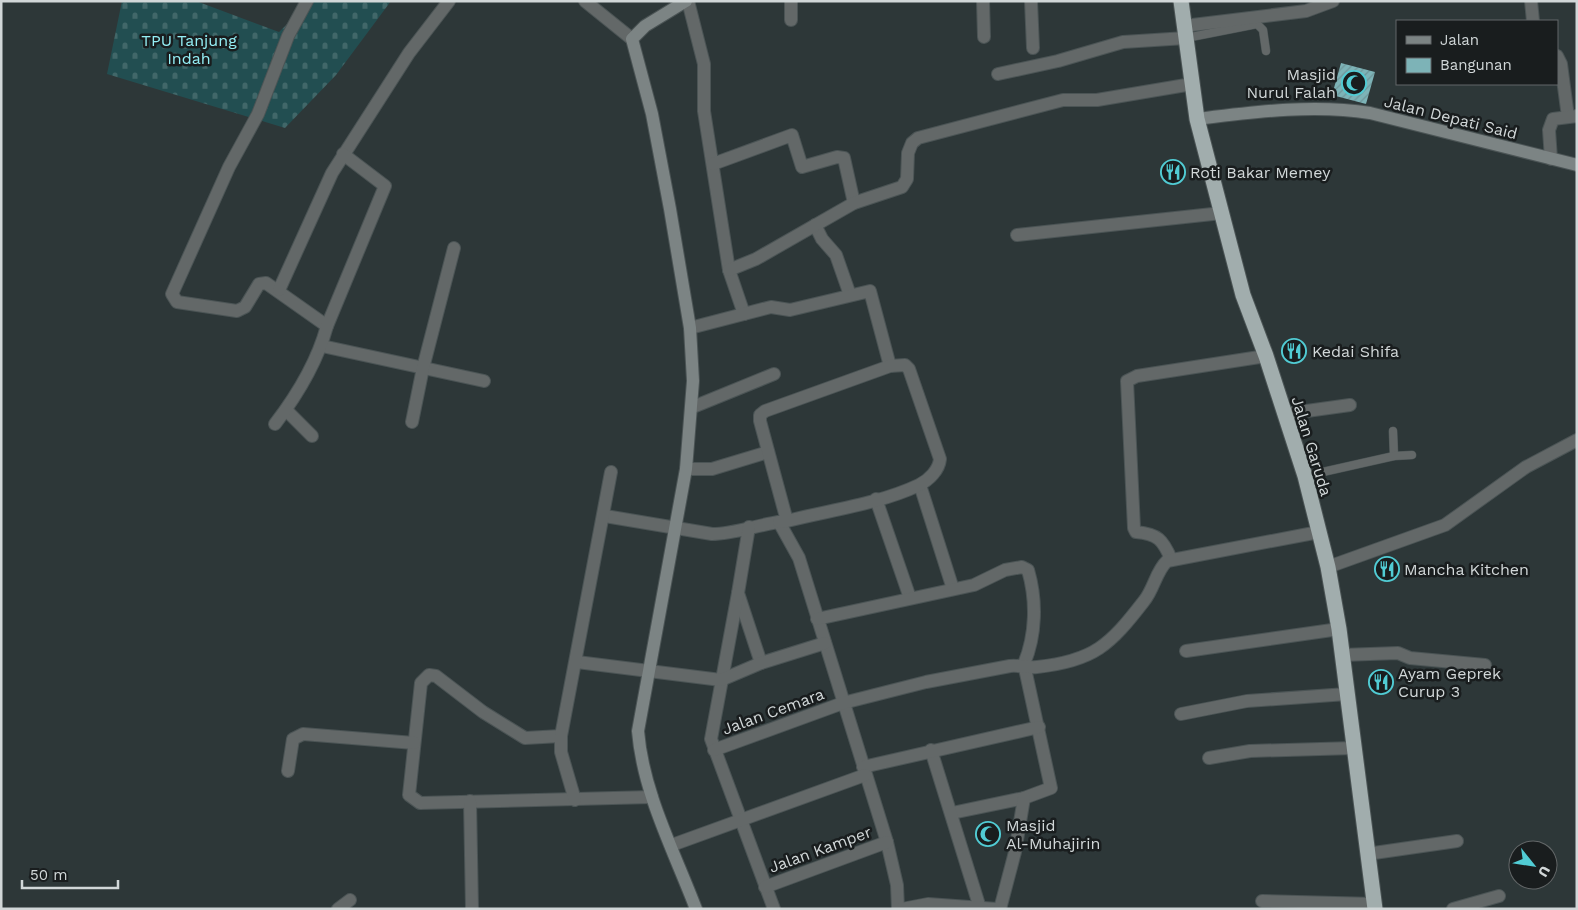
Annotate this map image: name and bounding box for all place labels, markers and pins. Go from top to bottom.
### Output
place label: Masjid Nurul Falah [1246,65,1336,102]
mosque icon: Masjid Nurul Falah [1341,70,1367,96]
restaurant icon: Roti Bakar Memey [1160,159,1186,185]
place label: Roti Bakar Memey [1190,163,1331,182]
restaurant icon: Kedai Shifa [1281,338,1307,364]
place label: Kedai Shifa [1312,342,1399,361]
restaurant icon: Mancha Kitchen [1374,556,1400,582]
place label: Mancha Kitchen [1404,560,1529,579]
place label: Ayam Geprek Curup 3 [1398,664,1501,701]
restaurant icon: Ayam Geprek Curup 3 [1368,669,1394,695]
place label: Masjid Al-Muhajirin [1006,816,1101,853]
mosque icon: Masjid Al-Muhajirin [975,821,1001,847]

